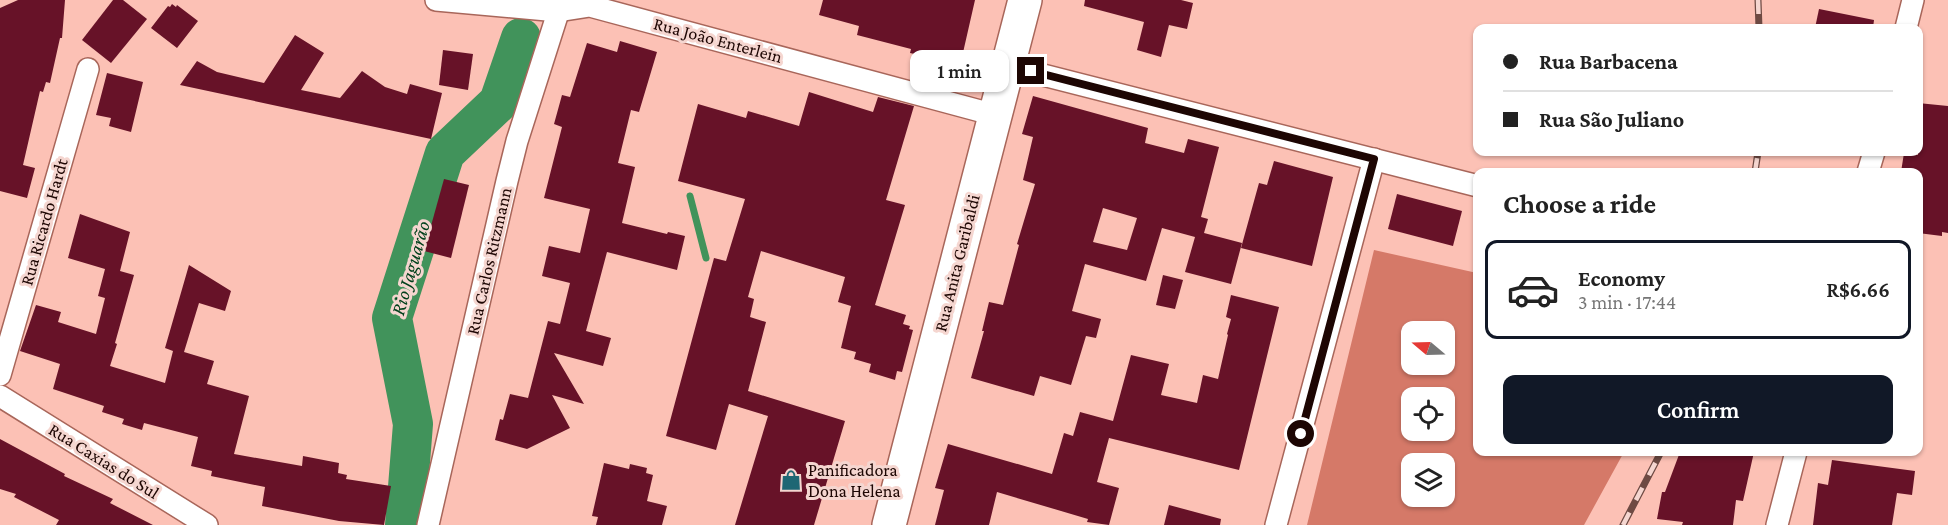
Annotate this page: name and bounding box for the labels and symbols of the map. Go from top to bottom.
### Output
street label: Rua João Enterlein [651,13,785,67]
callout: 1 min [911,50,1010,92]
route end [1017,57,1044,84]
street label: Rua Ricardo Hardt [16,155,72,288]
street label: Rua Carlos Ritzmann [462,185,516,337]
street label: Rua Anita Garibaldi [930,192,984,334]
water label: Rio Jaguarão [386,218,435,318]
north arrow [1401,321,1455,375]
street label: Rua Caxias do Sul [45,419,163,503]
route start [1287,420,1314,447]
place label: Panificadora Dona Helena [808,460,901,501]
shop icon: Panificadora Dona Helena [779,468,803,492]

